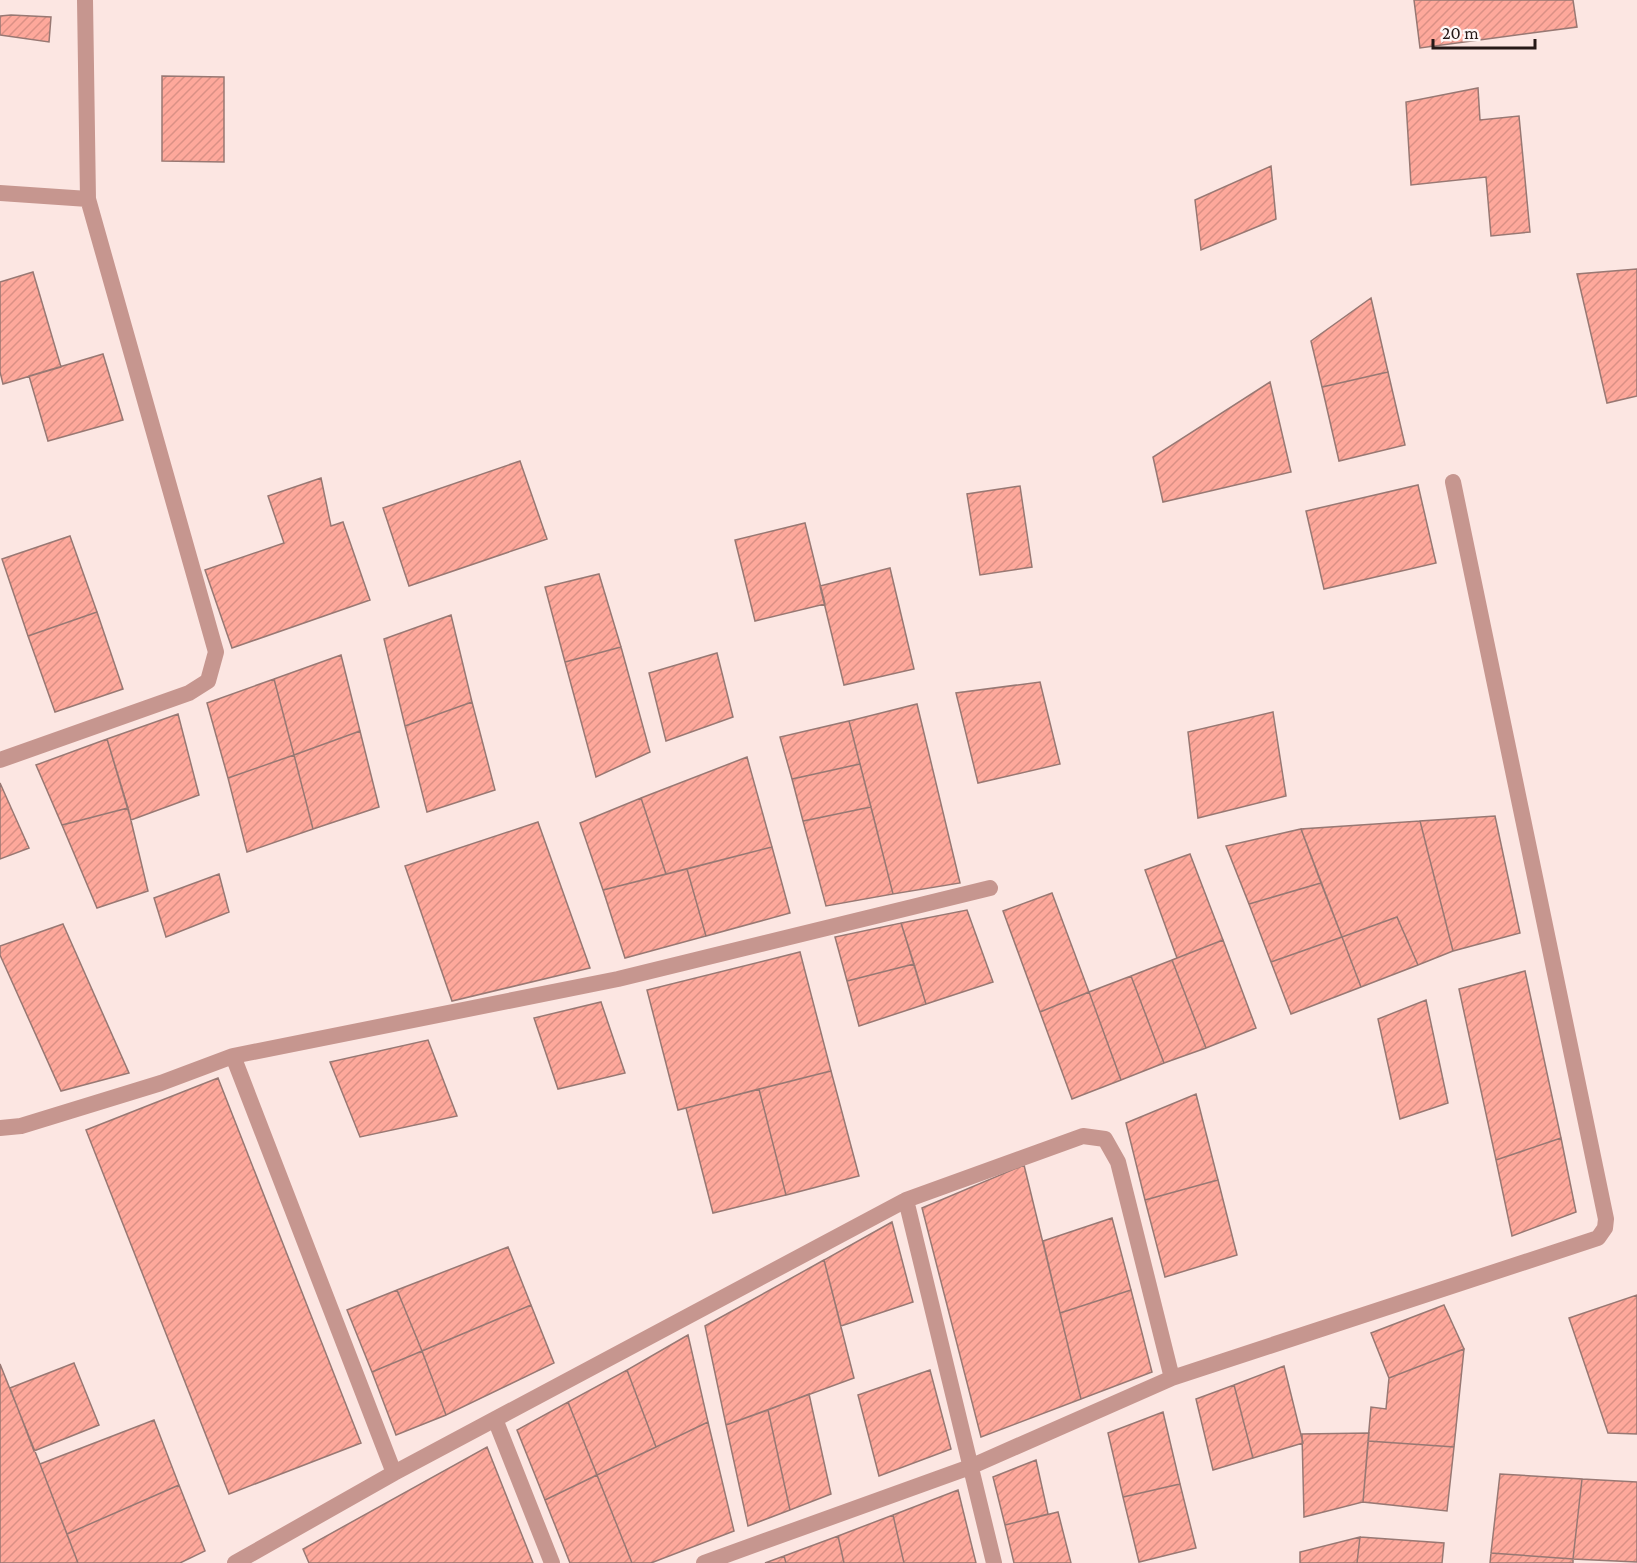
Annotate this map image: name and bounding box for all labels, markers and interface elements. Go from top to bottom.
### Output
scale bar [1433,12,1535,50]
text: 20 m [1442,23,1479,43]

